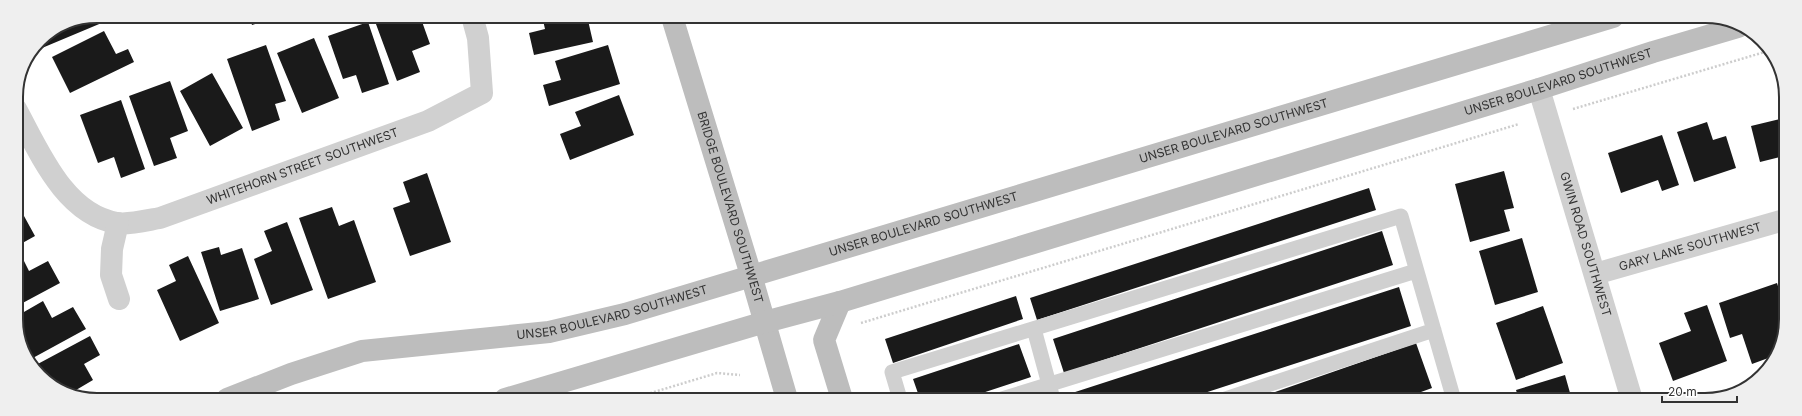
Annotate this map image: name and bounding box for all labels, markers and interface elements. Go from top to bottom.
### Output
street label: UNSER BOULEVARD SOUTHWEST [1462,45,1654,118]
street label: UNSER BOULEVARD SOUTHWEST [1137,95,1330,166]
street label: BRIDGE BOULEVARD SOUTHWEST [694,110,767,305]
street label: WHITEHORN STREET SOUTHWEST [204,124,401,208]
street label: GWIN ROAD SOUTHWEST [1557,170,1615,318]
street label: UNSER BOULEVARD SOUTHWEST [827,188,1020,259]
street label: GARY LANE SOUTHWEST [1617,219,1763,274]
street label: UNSER BOULEVARD SOUTHWEST [516,282,709,342]
scale bar [1662,378,1737,404]
text: 20 m [1668,384,1697,399]

